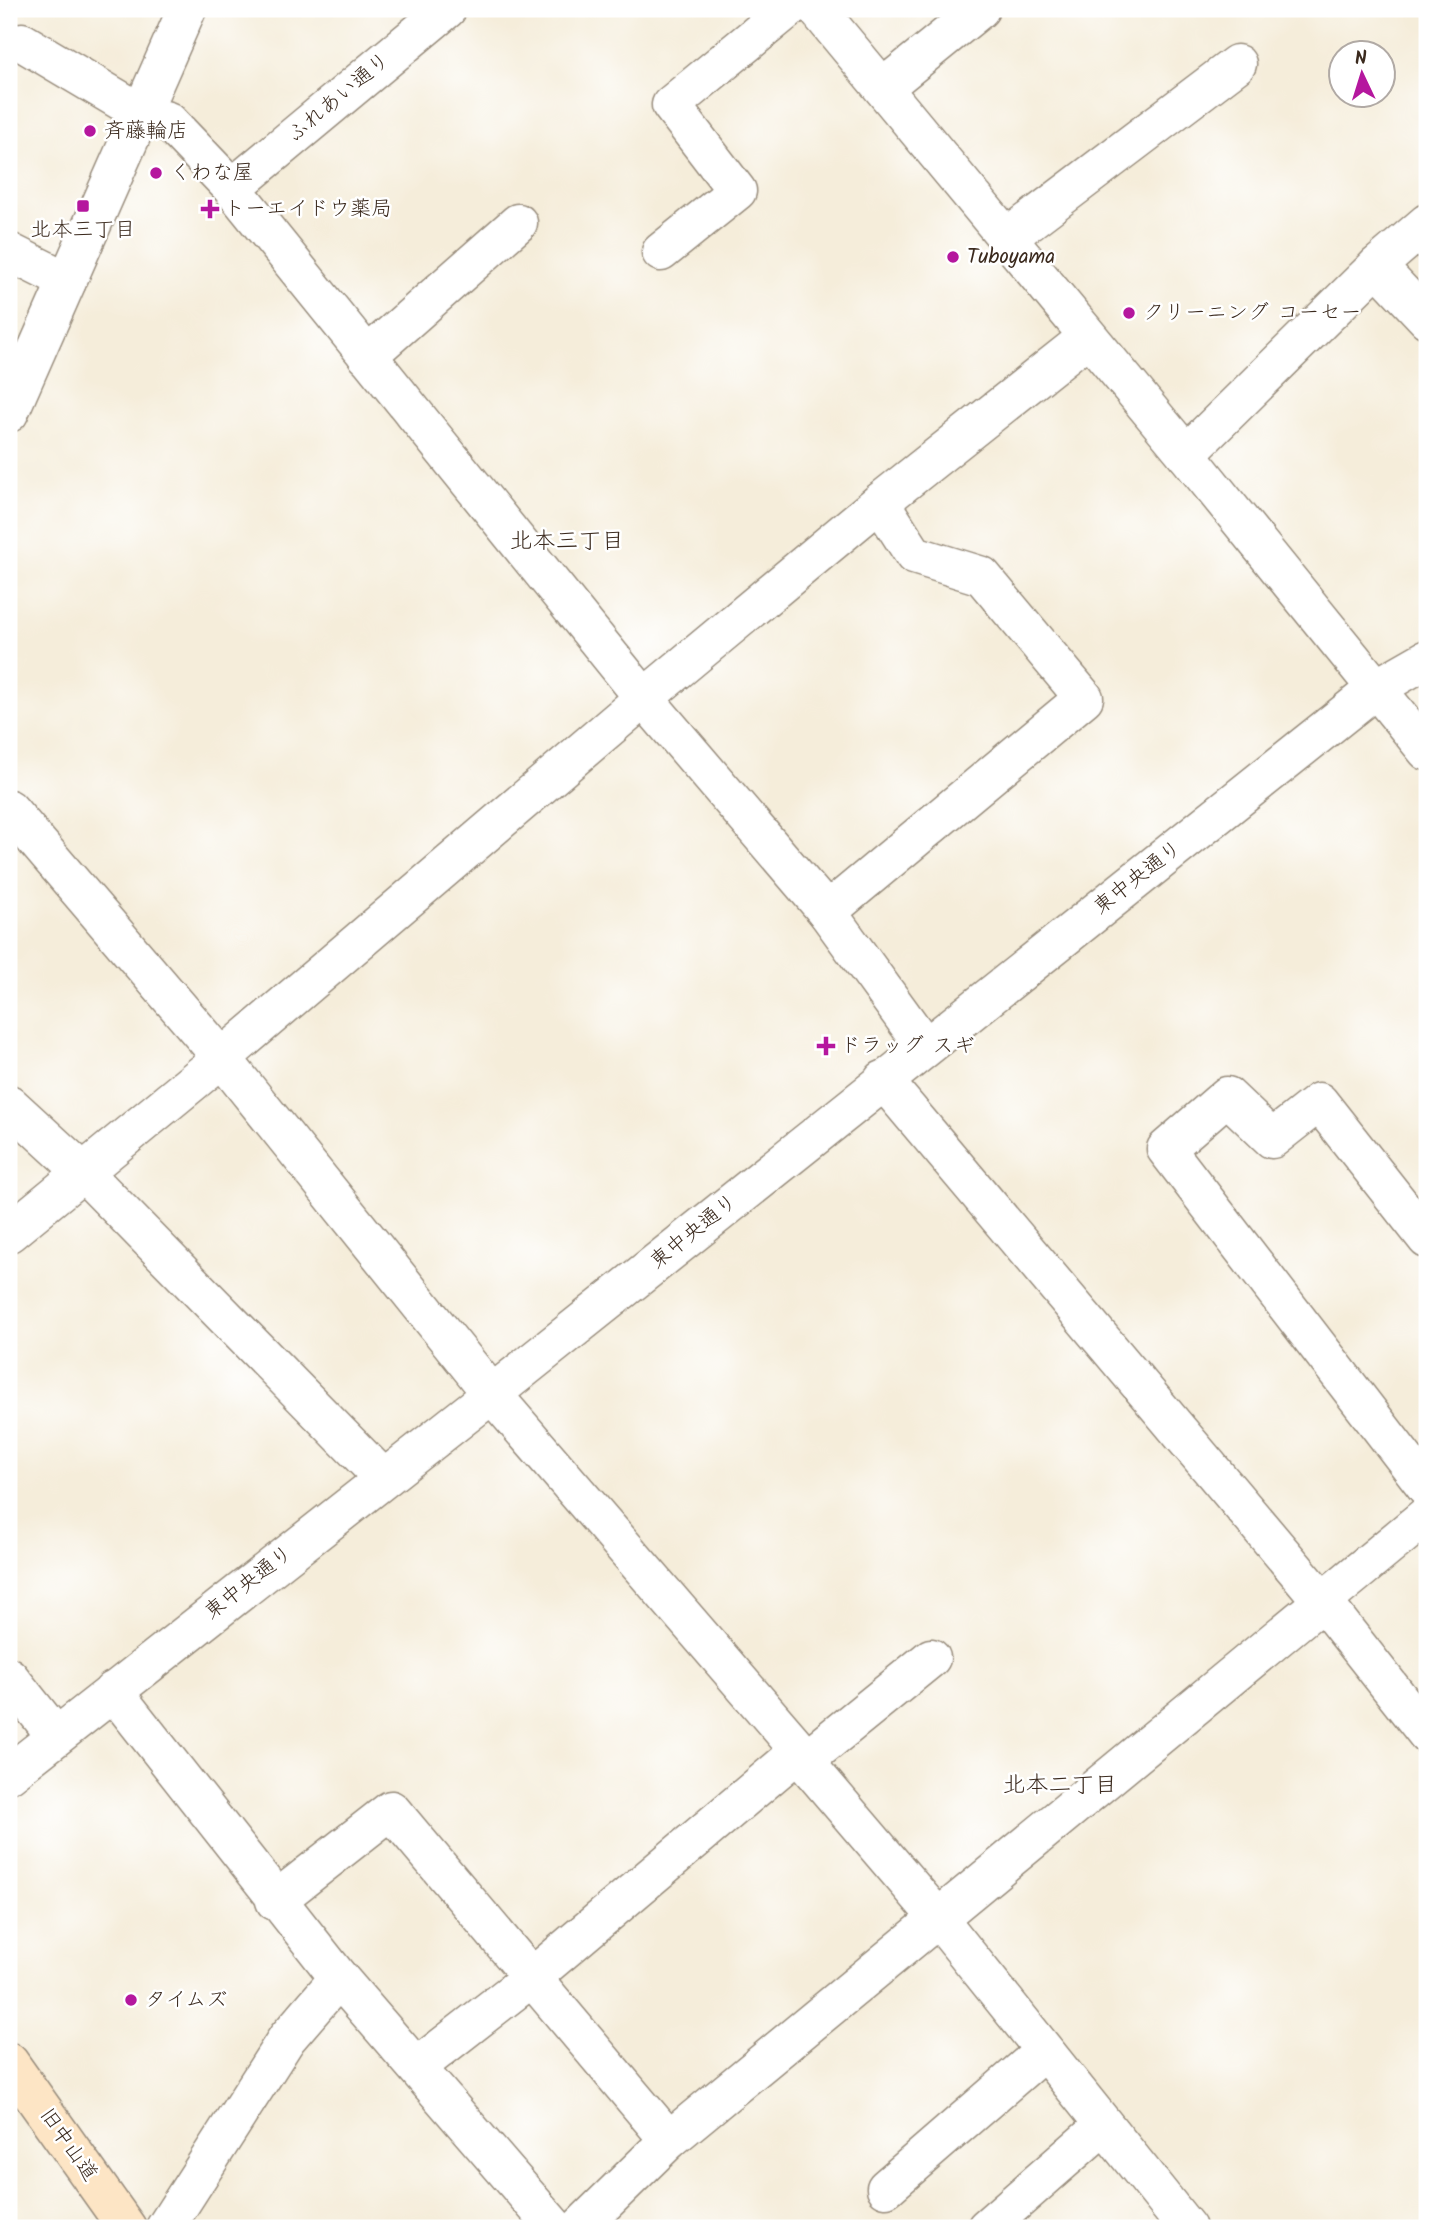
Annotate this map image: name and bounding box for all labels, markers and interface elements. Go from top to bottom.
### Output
north arrow [1328,38,1398,108]
text: N [1354,44,1368,74]
street label: ふれあい通り [280,45,398,151]
place label: 斉藤輪店 [104,115,188,148]
marker: 斉藤輪店 [82,123,98,139]
place label: くわな屋 [170,157,254,190]
marker: くわな屋 [148,165,164,181]
place label: トーエイドウ薬局 [224,193,392,226]
marker: 北本三丁目 [75,198,91,214]
marker: トーエイドウ薬局 [202,201,218,217]
place label: 北本三丁目 [31,214,136,247]
place label: Tuboyama [967,241,1055,274]
marker: Tuboyama [945,249,961,265]
place label: クリーニング コーセー [1143,297,1361,330]
marker: クリーニング コーセー [1121,305,1137,321]
district label: 北本三丁目 [510,524,625,560]
street label: 東中央通り [1086,833,1190,923]
place label: ドラッグ スギ [840,1030,974,1063]
marker: ドラッグ スギ [818,1038,834,1054]
street label: 東中央通り [643,1186,745,1278]
street label: 東中央通り [197,1538,301,1628]
district label: 北本二丁目 [1003,1768,1118,1804]
place label: タイムズ [145,1984,227,2017]
marker: タイムズ [123,1992,139,2008]
street label: 旧中山道 [30,2101,106,2189]

